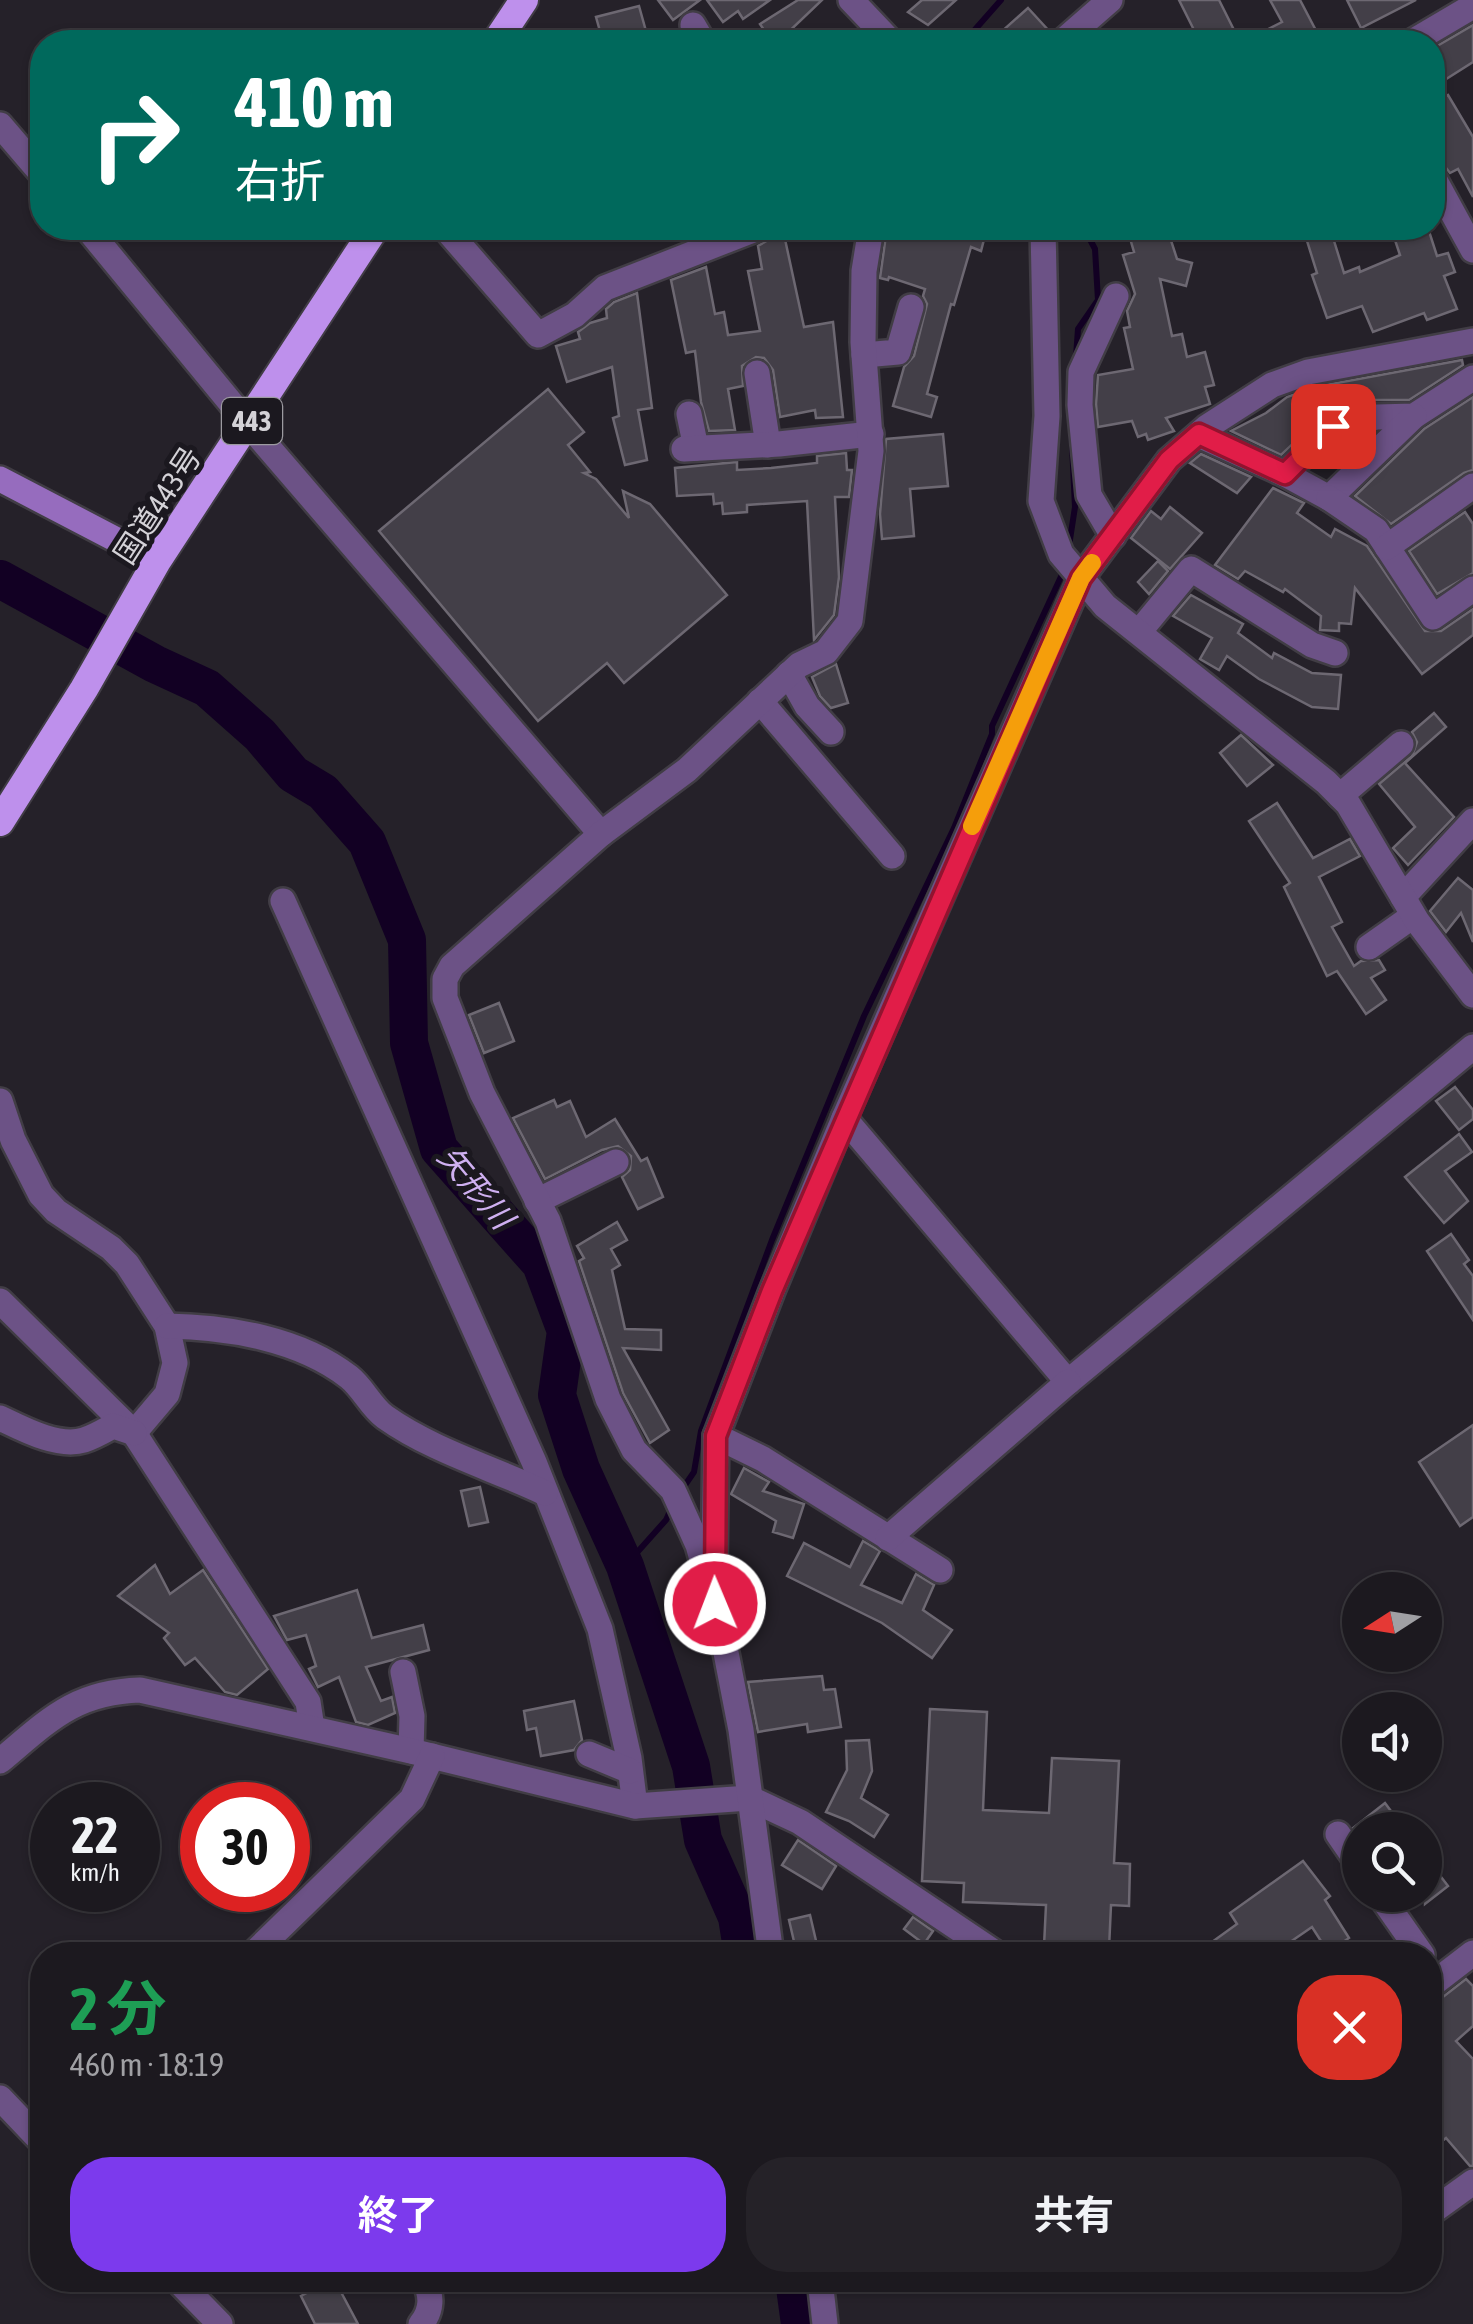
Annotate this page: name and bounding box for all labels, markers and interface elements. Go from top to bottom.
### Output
text: 410 m [235,62,394,142]
icon: right [70,70,200,200]
text: 右折 [235,155,325,207]
pin [1291,384,1376,469]
road number: 443 [222,398,282,444]
icon: arrive [1306,399,1361,454]
street label: 国道443号 [107,440,207,570]
water label: 矢形川 [431,1138,523,1238]
position arrow [663,1552,767,1656]
north arrow [1342,1572,1442,1672]
map controls [1342,1572,1442,1912]
button: sound [1342,1692,1442,1792]
speed limit sign: 30 [180,1782,310,1912]
text: 22 [71,1806,118,1864]
button: search [1342,1812,1442,1912]
text: km/h [70,1858,120,1886]
text: 2 分 [70,1974,166,2043]
button: close [1297,1975,1402,2080]
text: 460 m · 18:19 [70,2046,224,2083]
button: 終了 [70,2157,726,2272]
button: 共有 [746,2157,1402,2272]

